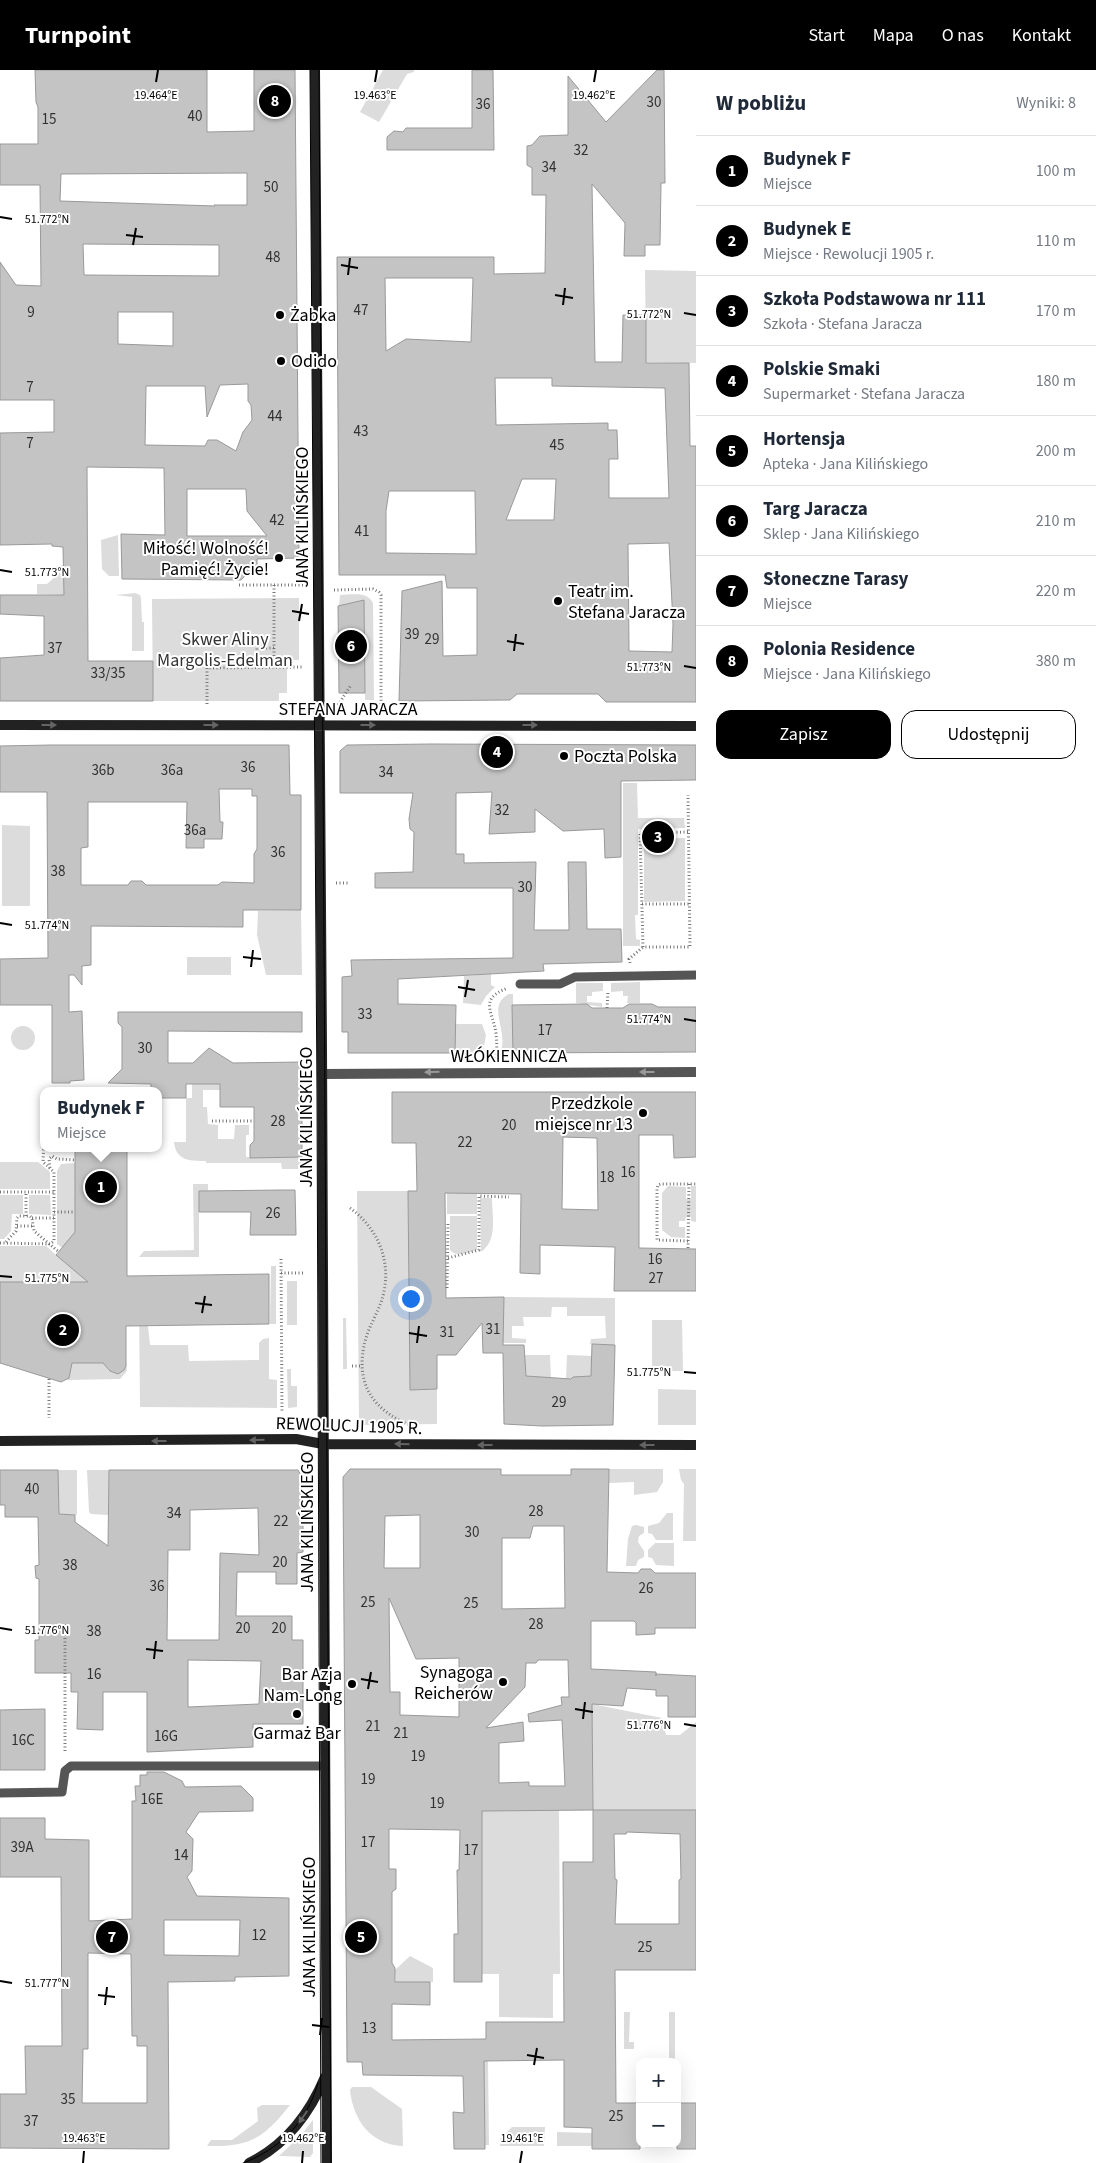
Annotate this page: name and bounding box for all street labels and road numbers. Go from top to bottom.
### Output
street label: JANA KILIŃSKIEGO [290,446,315,588]
street label: STEFANA JARACZA [278,697,418,722]
street label: WŁÓKIENNICZA [451,1044,568,1069]
street label: JANA KILIŃSKIEGO [294,1046,319,1188]
street label: REWOLUCJI 1905 R. [275,1411,423,1441]
street label: JANA KILIŃSKIEGO [295,1451,320,1593]
street label: JANA KILIŃSKIEGO [297,1856,322,1998]

